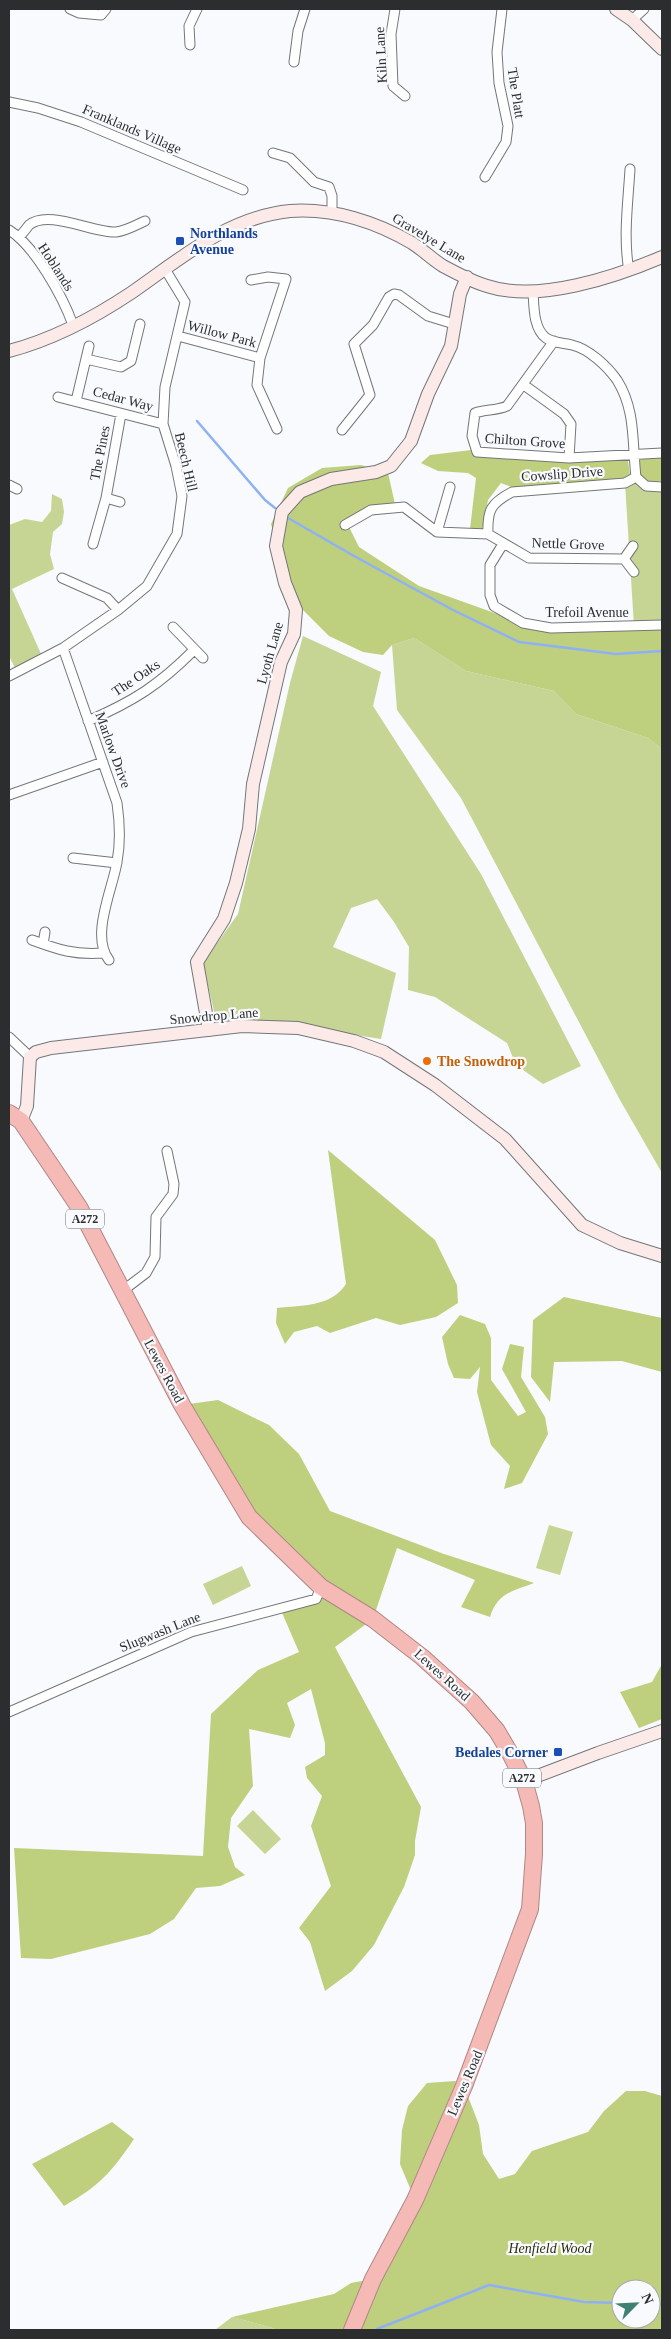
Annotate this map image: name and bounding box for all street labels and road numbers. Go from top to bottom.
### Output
street label: Kiln Lane [372,26,390,84]
street label: The Platt [505,67,527,119]
street label: Franklands Village [80,101,184,157]
street label: Gravelye Lane [390,210,468,266]
street label: Hoblands [35,240,77,294]
street label: Willow Park [186,318,258,350]
street label: Cedar Way [91,384,155,414]
street label: The Pines [87,424,113,482]
street label: Beech Hill [172,431,200,493]
street label: Chilton Grove [484,431,566,451]
street label: Cowslip Drive [521,464,603,484]
street label: Nettle Grove [531,535,605,553]
street label: Trefoil Avenue [545,605,629,620]
street label: Lyoth Lane [254,620,286,686]
street label: The Oaks [109,657,163,699]
street label: Marlow Drive [92,710,134,790]
street label: Snowdrop Lane [169,1005,259,1027]
road number: A272 [66,1210,104,1228]
street label: Lewes Road [141,1337,187,1405]
street label: Slugwash Lane [117,1609,203,1655]
street label: Lewes Road [411,1646,473,1704]
road number: A272 [503,1769,541,1788]
street label: Lewes Road [444,2048,486,2118]

